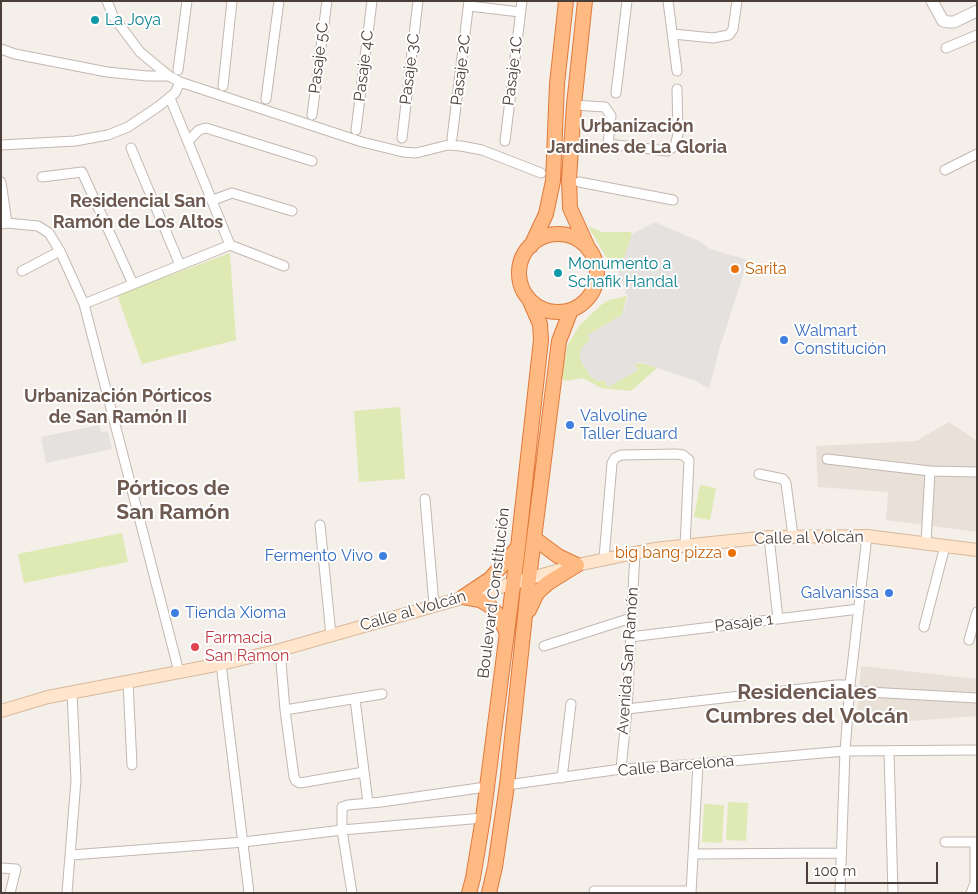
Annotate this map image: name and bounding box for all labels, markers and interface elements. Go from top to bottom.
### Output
place label: La Joya [105,10,161,30]
marker: La Joya [89,14,101,26]
street label: Pasaje 5C [305,21,333,95]
street label: Pasaje 4C [350,29,378,103]
street label: Pasaje 3C [396,32,424,106]
street label: Pasaje 2C [447,33,475,107]
street label: Pasaje 1C [499,35,527,107]
district label: Urbanización Jardines de La Gloria [547,116,727,158]
district label: Residencial San Ramón de Los Altos [53,191,223,233]
place label: Monumento a Schafik Handal [568,254,678,292]
place label: Sarita [745,259,787,279]
marker: Sarita [729,263,741,275]
marker: Monumento a Schafik Handal [552,267,564,279]
place label: Walmart Constitución [794,321,886,359]
marker: Walmart Constitución [778,334,790,346]
district label: Urbanización Pórticos de San Ramón II [24,386,212,428]
place label: Valvoline Taller Eduard [580,406,678,444]
marker: Valvoline Taller Eduard [564,419,576,431]
district label: Pórticos de San Ramón [116,476,230,526]
street label: Boulevard Constitución [474,506,514,680]
street label: Calle al Volcán [754,527,864,549]
place label: big bang pizza [615,543,722,563]
place label: Fermento Vivo [265,546,373,566]
marker: big bang pizza [726,547,738,559]
marker: Fermento Vivo [377,550,389,562]
place label: Galvanissa [801,583,879,603]
street label: Calle al Volcán [358,587,468,635]
street label: Avenida San Ramón [613,587,643,735]
marker: Galvanissa [883,587,895,599]
place label: Tienda Xioma [185,603,286,623]
marker: Tienda Xioma [169,607,181,619]
street label: Pasaje 1 [714,610,774,636]
place label: Farmacia San Ramon [205,628,289,666]
marker: Farmacia San Ramon [189,641,201,653]
district label: Residenciales Cumbres del Volcán [706,680,908,730]
street label: Calle Barcelona [617,751,735,781]
scale bar [808,852,940,884]
text: 100 m [814,862,856,880]

